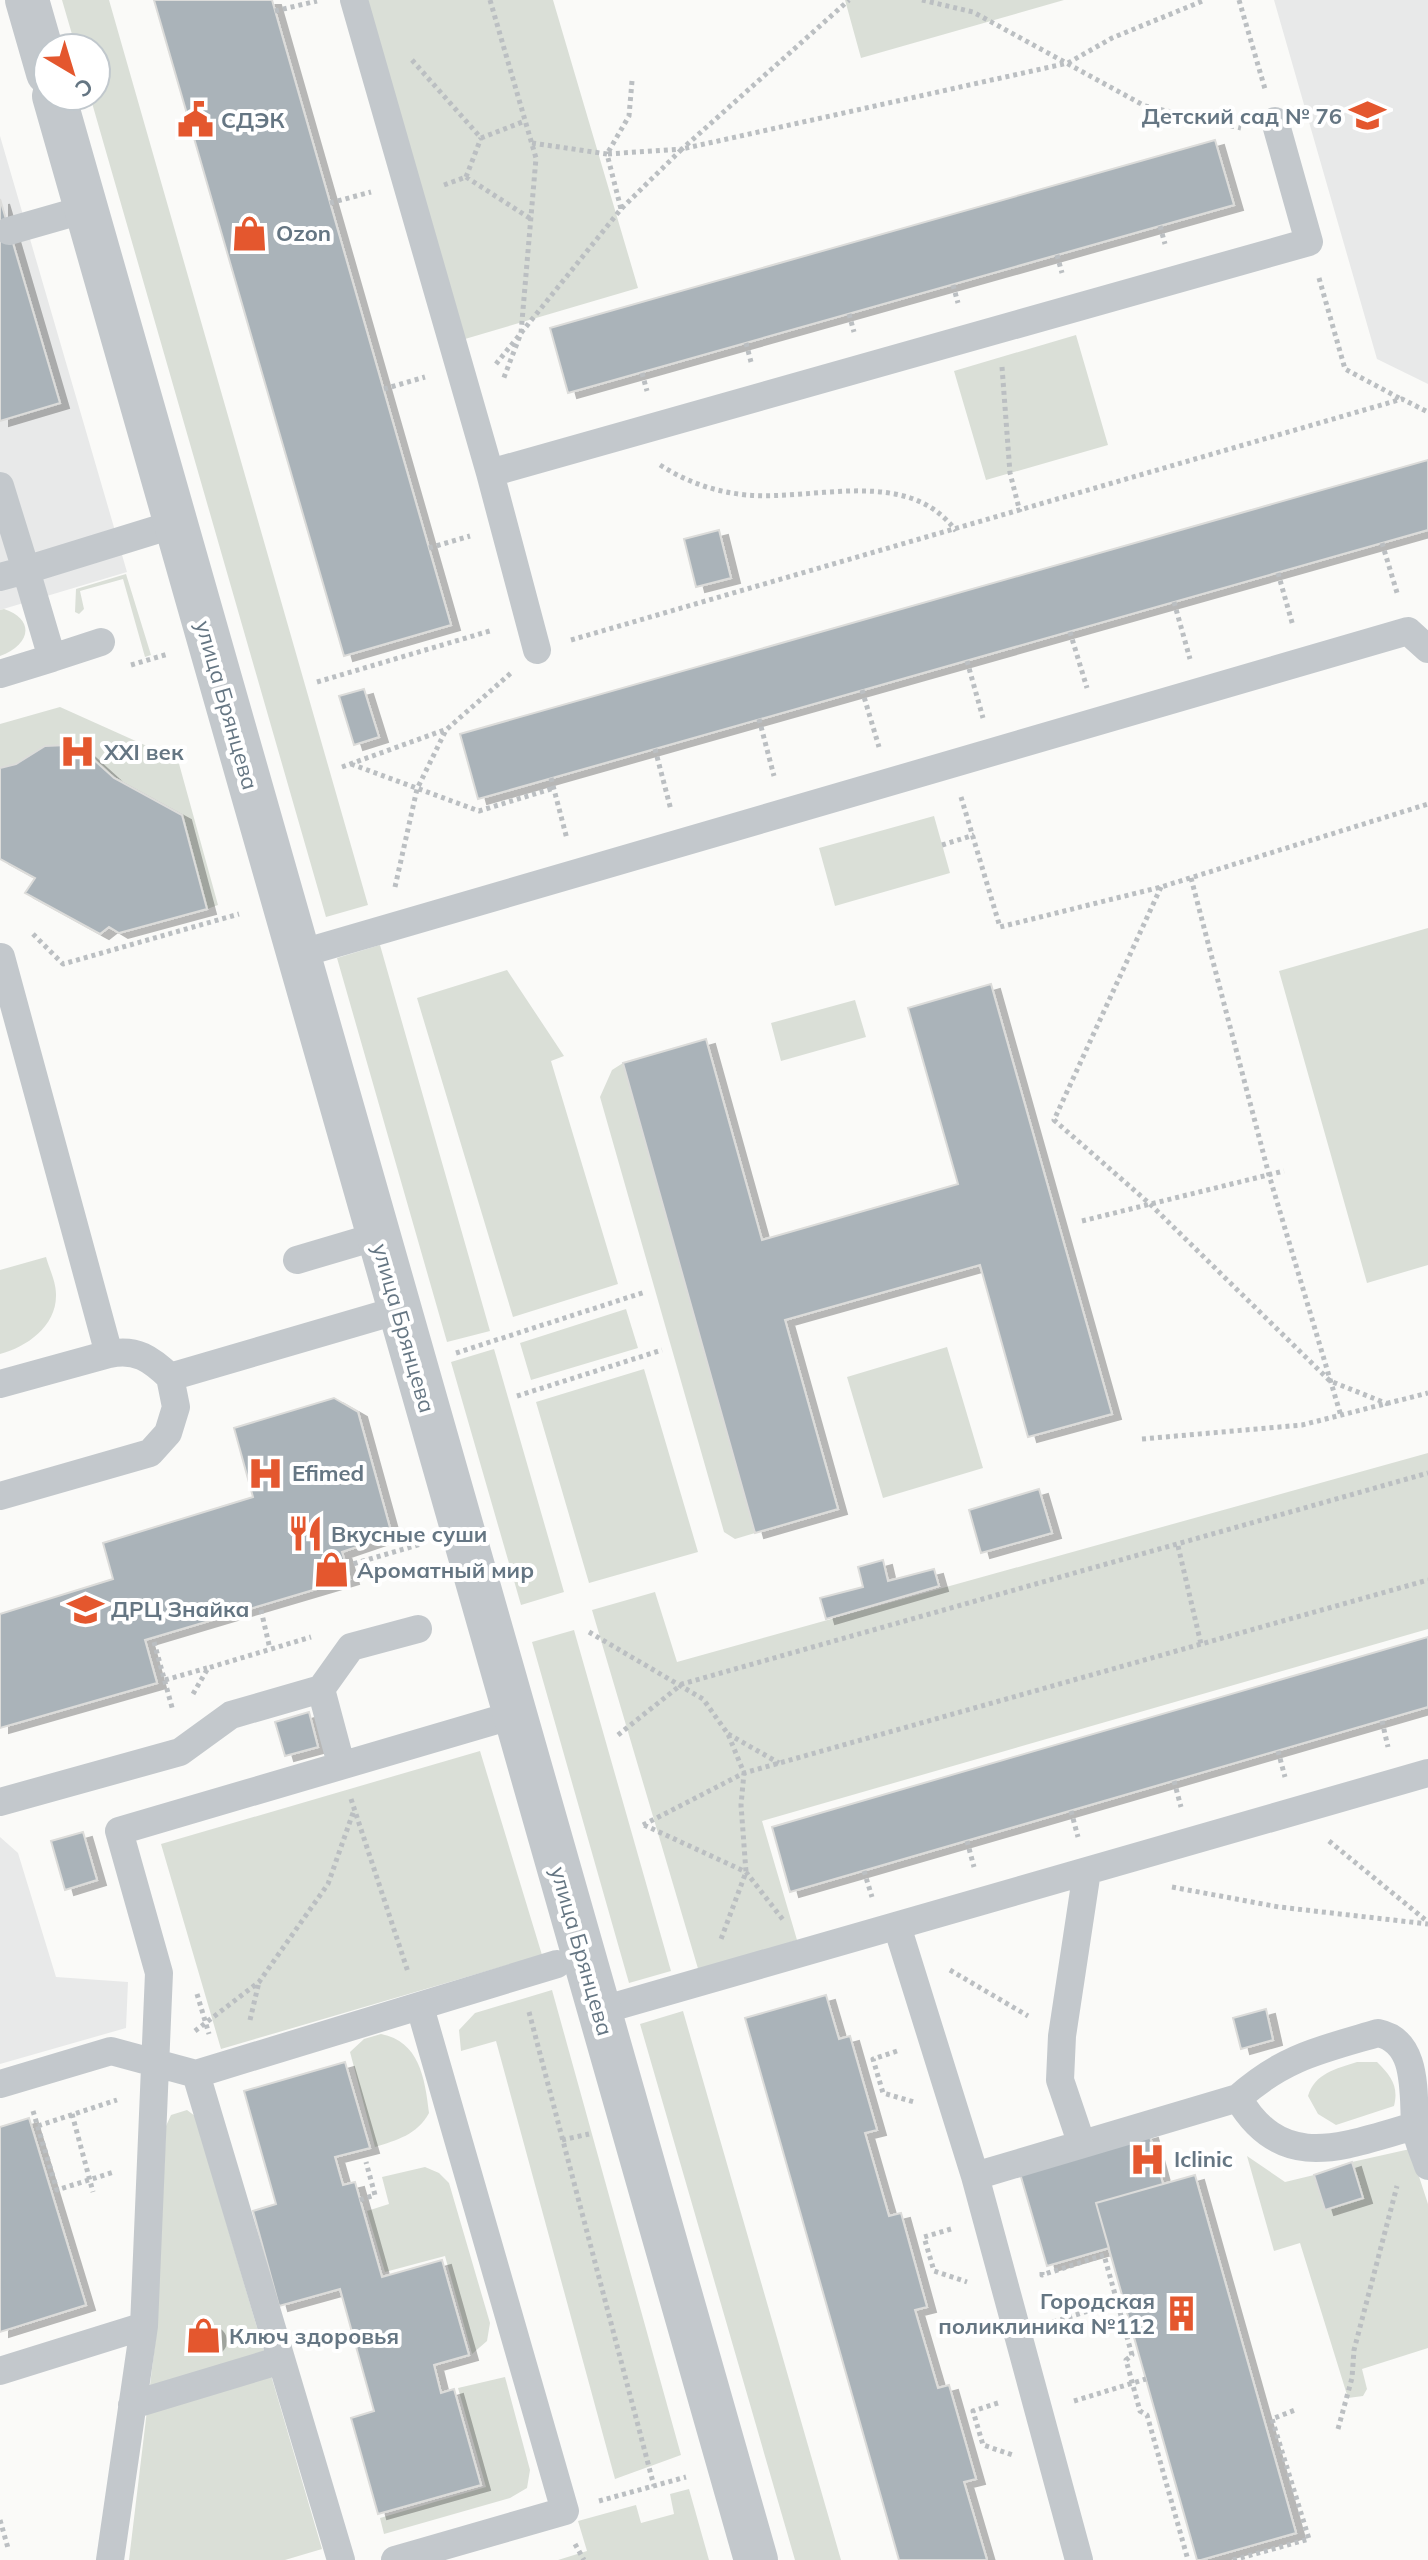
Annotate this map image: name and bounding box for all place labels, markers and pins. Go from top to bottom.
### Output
school or university icon: Детский сад № 76 [1349,97,1387,135]
public building icon: СДЭК [176,101,214,139]
place label: Детский сад № 76 [1142,102,1342,130]
place label: СДЭК [221,106,285,134]
shop icon: Ozon [231,214,269,252]
place label: Ozon [276,219,331,247]
hospital icon: XXI век [59,733,97,771]
place label: XXI век [103,738,184,766]
hospital icon: Efimed [247,1454,285,1492]
place label: Efimed [292,1459,364,1487]
restaurant icon: Вкусные суши [286,1515,324,1553]
place label: Вкусные суши [331,1520,487,1548]
shop icon: Ароматный мир [312,1551,350,1589]
place label: Ароматный мир [357,1556,534,1584]
school or university icon: ДРЦ Знайка [66,1590,104,1628]
place label: ДРЦ Знайка [111,1595,250,1623]
hospital icon: Iclinic [1129,2140,1167,2178]
place label: Iclinic [1174,2145,1233,2173]
place label: Городская поликлиника №112 [938,2287,1155,2340]
building icon: Городская поликлиника №112 [1162,2295,1200,2333]
shop icon: Ключ здоровья [184,2317,222,2355]
place label: Ключ здоровья [229,2322,399,2350]

